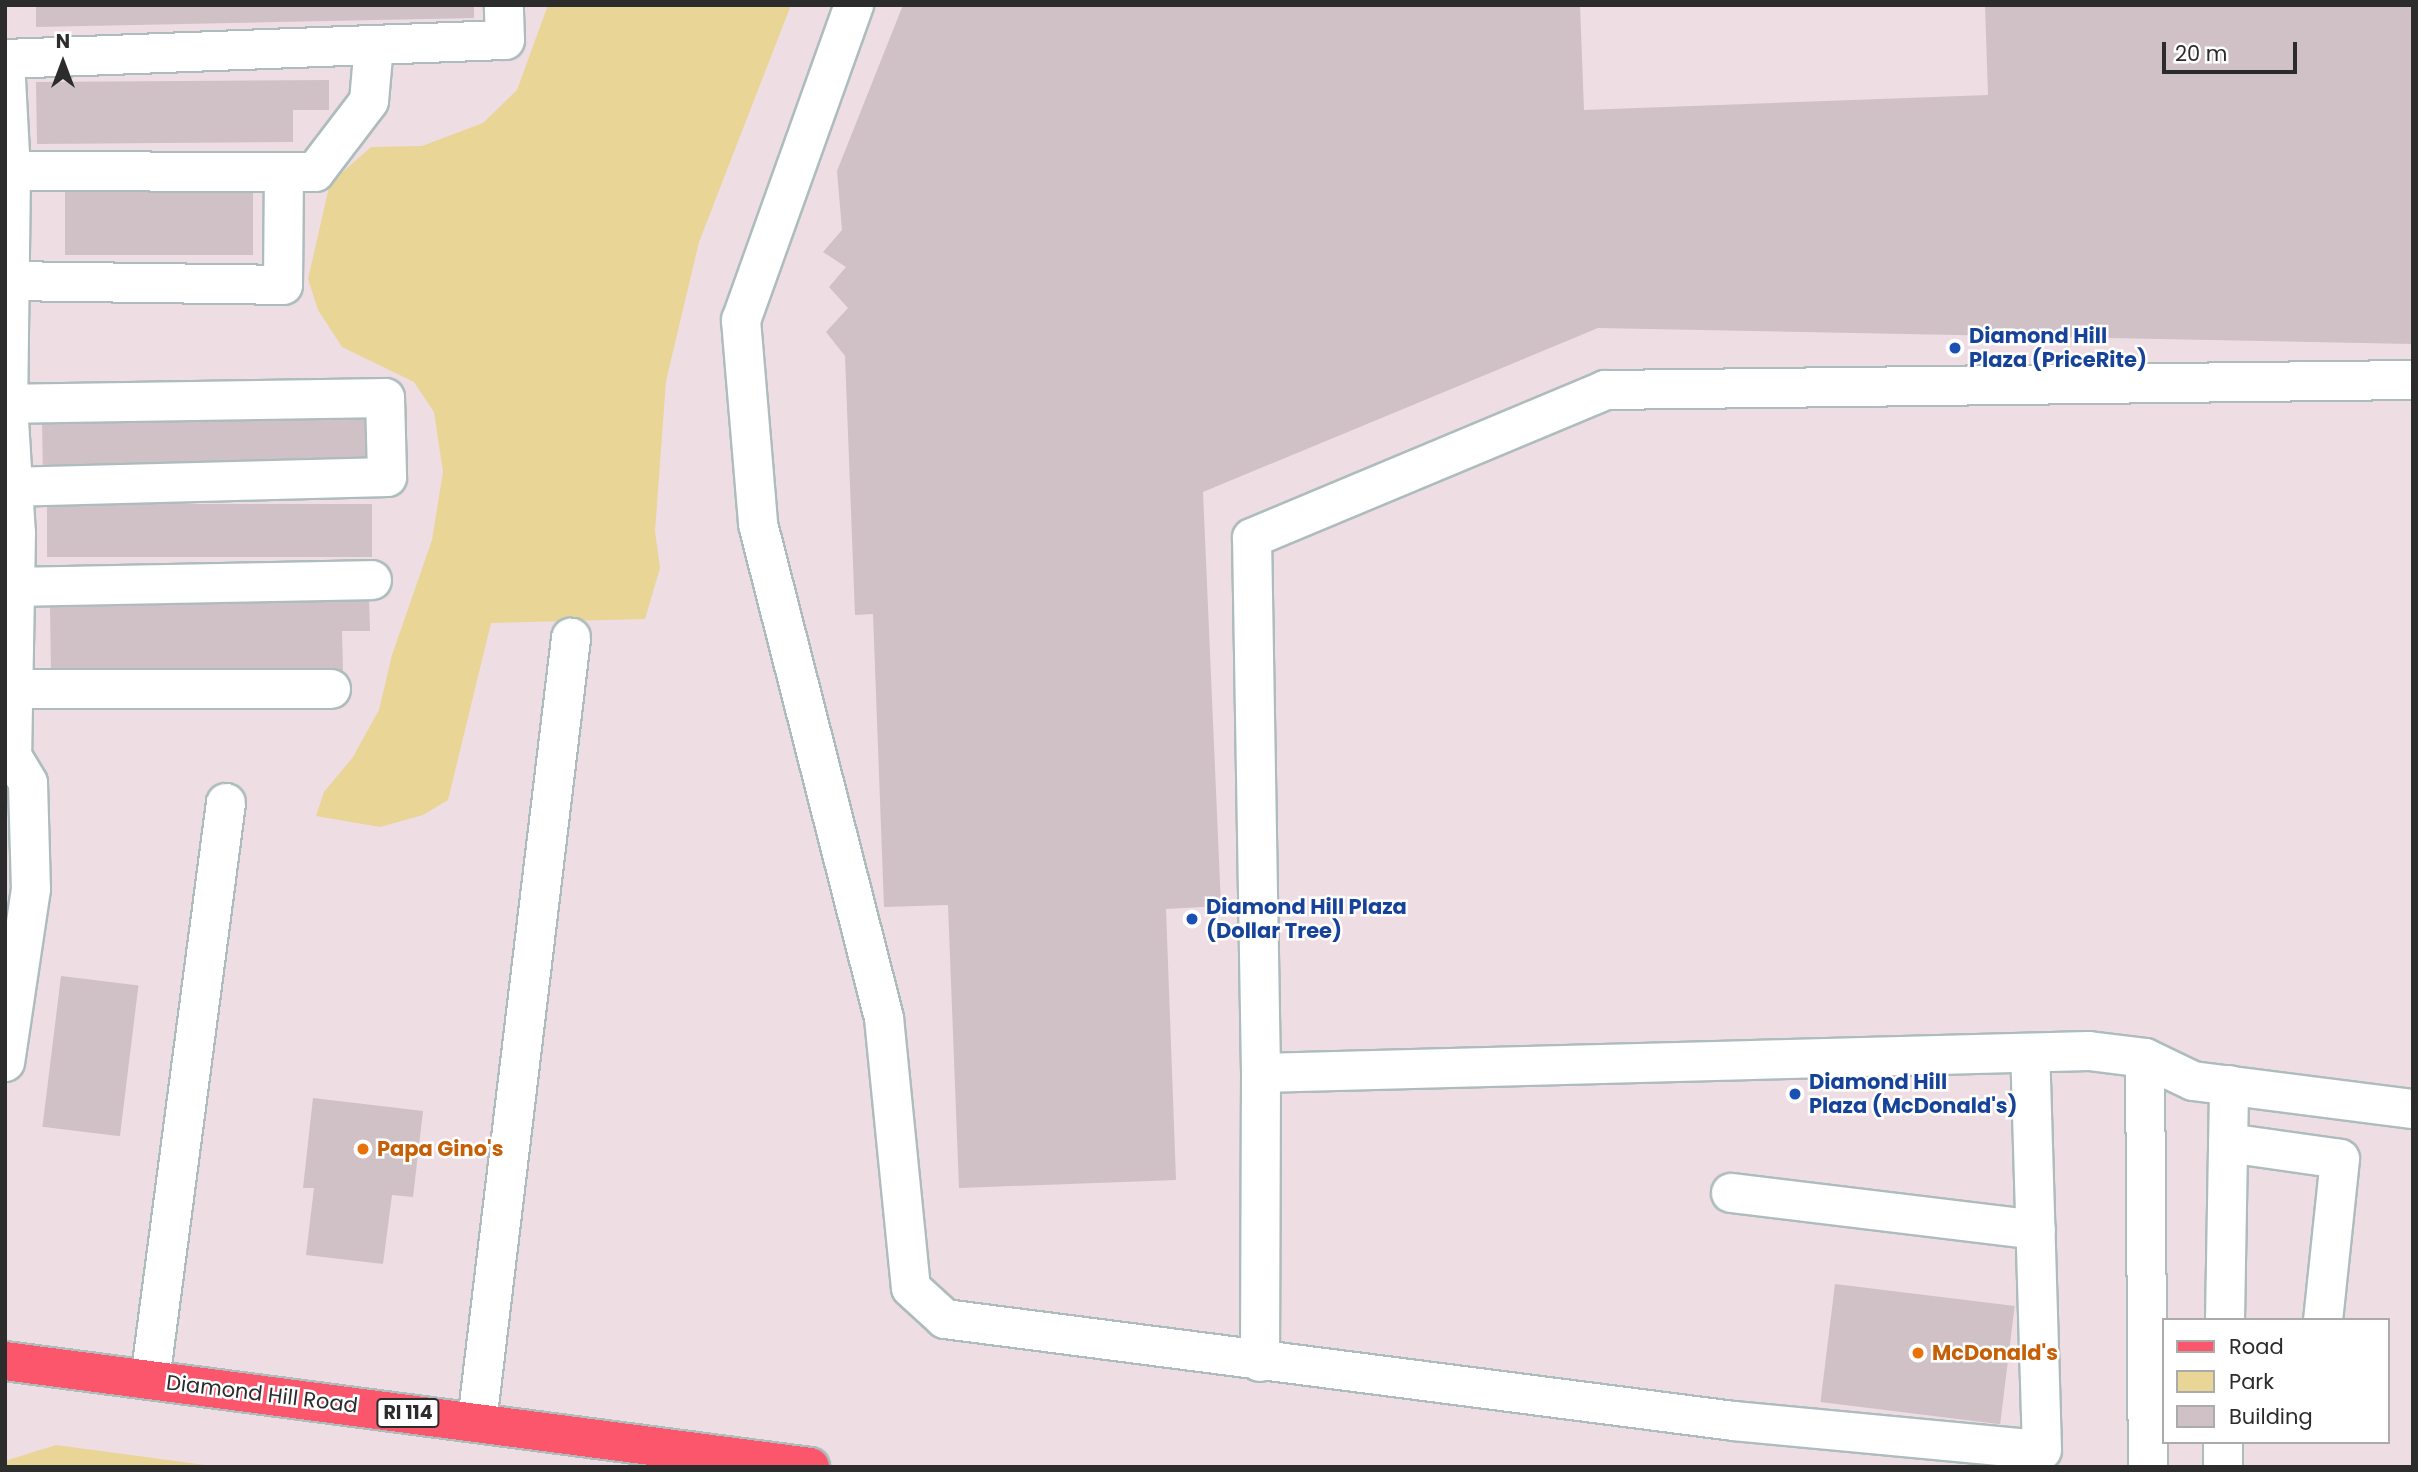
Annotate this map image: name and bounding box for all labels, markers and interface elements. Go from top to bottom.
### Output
north arrow [28,28,98,98]
text: N [56,28,70,55]
scale bar [2166,28,2301,72]
text: 20 m [2175,39,2228,68]
place label: Diamond Hill Plaza (PriceRite) [1969,323,2147,373]
marker: Diamond Hill Plaza (PriceRite) [1947,340,1963,356]
place label: Diamond Hill Plaza (Dollar Tree) [1206,894,1407,944]
marker: Diamond Hill Plaza (Dollar Tree) [1184,911,1200,927]
place label: Diamond Hill Plaza (McDonald's) [1809,1069,2018,1119]
marker: Diamond Hill Plaza (McDonald's) [1787,1086,1803,1102]
place label: Papa Gino's [377,1136,503,1162]
marker: Papa Gino's [355,1141,371,1157]
legend [2162,1318,2390,1444]
text: Road [2229,1332,2284,1361]
place label: McDonald's [1932,1340,2058,1366]
marker: McDonald's [1910,1345,1926,1361]
text: Park [2229,1367,2274,1396]
street label: Diamond Hill Road [165,1370,359,1418]
road number: RI 114 [375,1398,441,1428]
text: Building [2229,1402,2313,1431]

